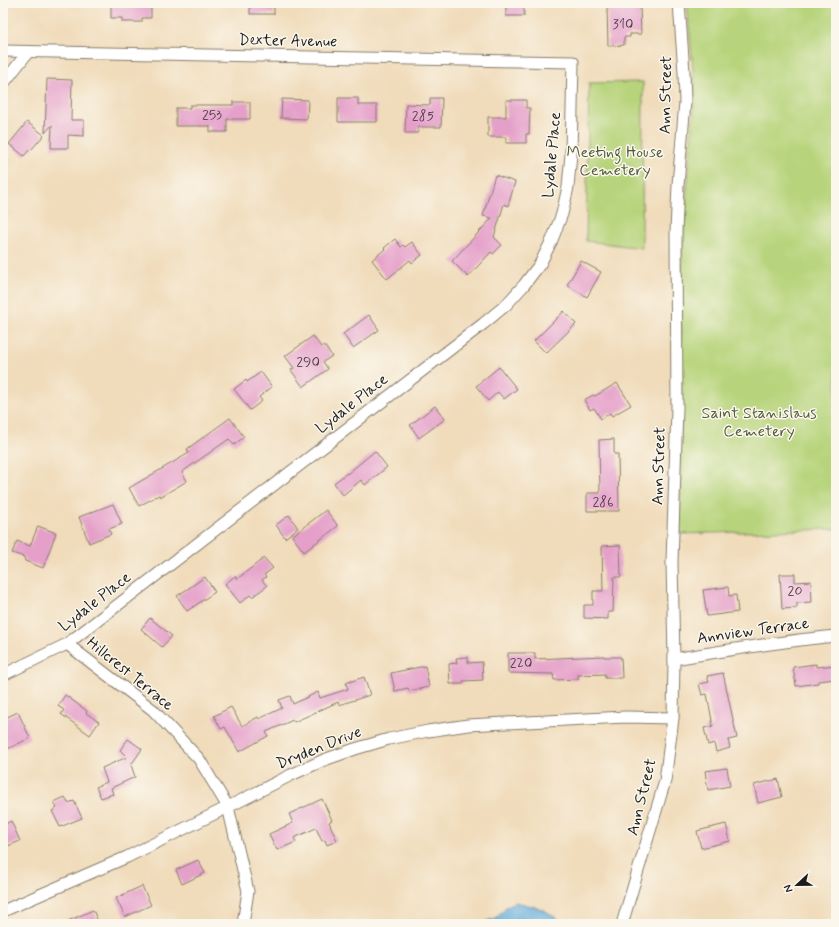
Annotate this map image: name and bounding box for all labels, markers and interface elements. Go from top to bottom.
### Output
house number: 310 [613,15,633,33]
street label: Dexter Avenue [238,30,338,52]
street label: Ann Street [655,55,677,134]
house number: 253 [202,106,222,124]
house number: 285 [412,107,434,125]
street label: Lydale Place [538,111,566,199]
park label: Meeting House Cemetery [566,142,664,181]
house number: 290 [296,353,320,371]
street label: Lydale Place [312,369,393,439]
park label: Saint Stanislaus Cemetery [702,403,816,442]
street label: Ann Street [647,426,671,506]
house number: 286 [592,493,614,511]
street label: Lydale Place [55,567,136,637]
house number: 20 [788,582,802,600]
street label: Annview Terrace [696,613,811,649]
street label: Hillcrest Terrace [82,632,178,716]
house number: 220 [510,654,532,672]
street label: Dryden Drive [273,721,365,775]
street label: Ann Street [622,756,662,838]
north arrow [777,865,817,905]
text: N [781,882,797,894]

